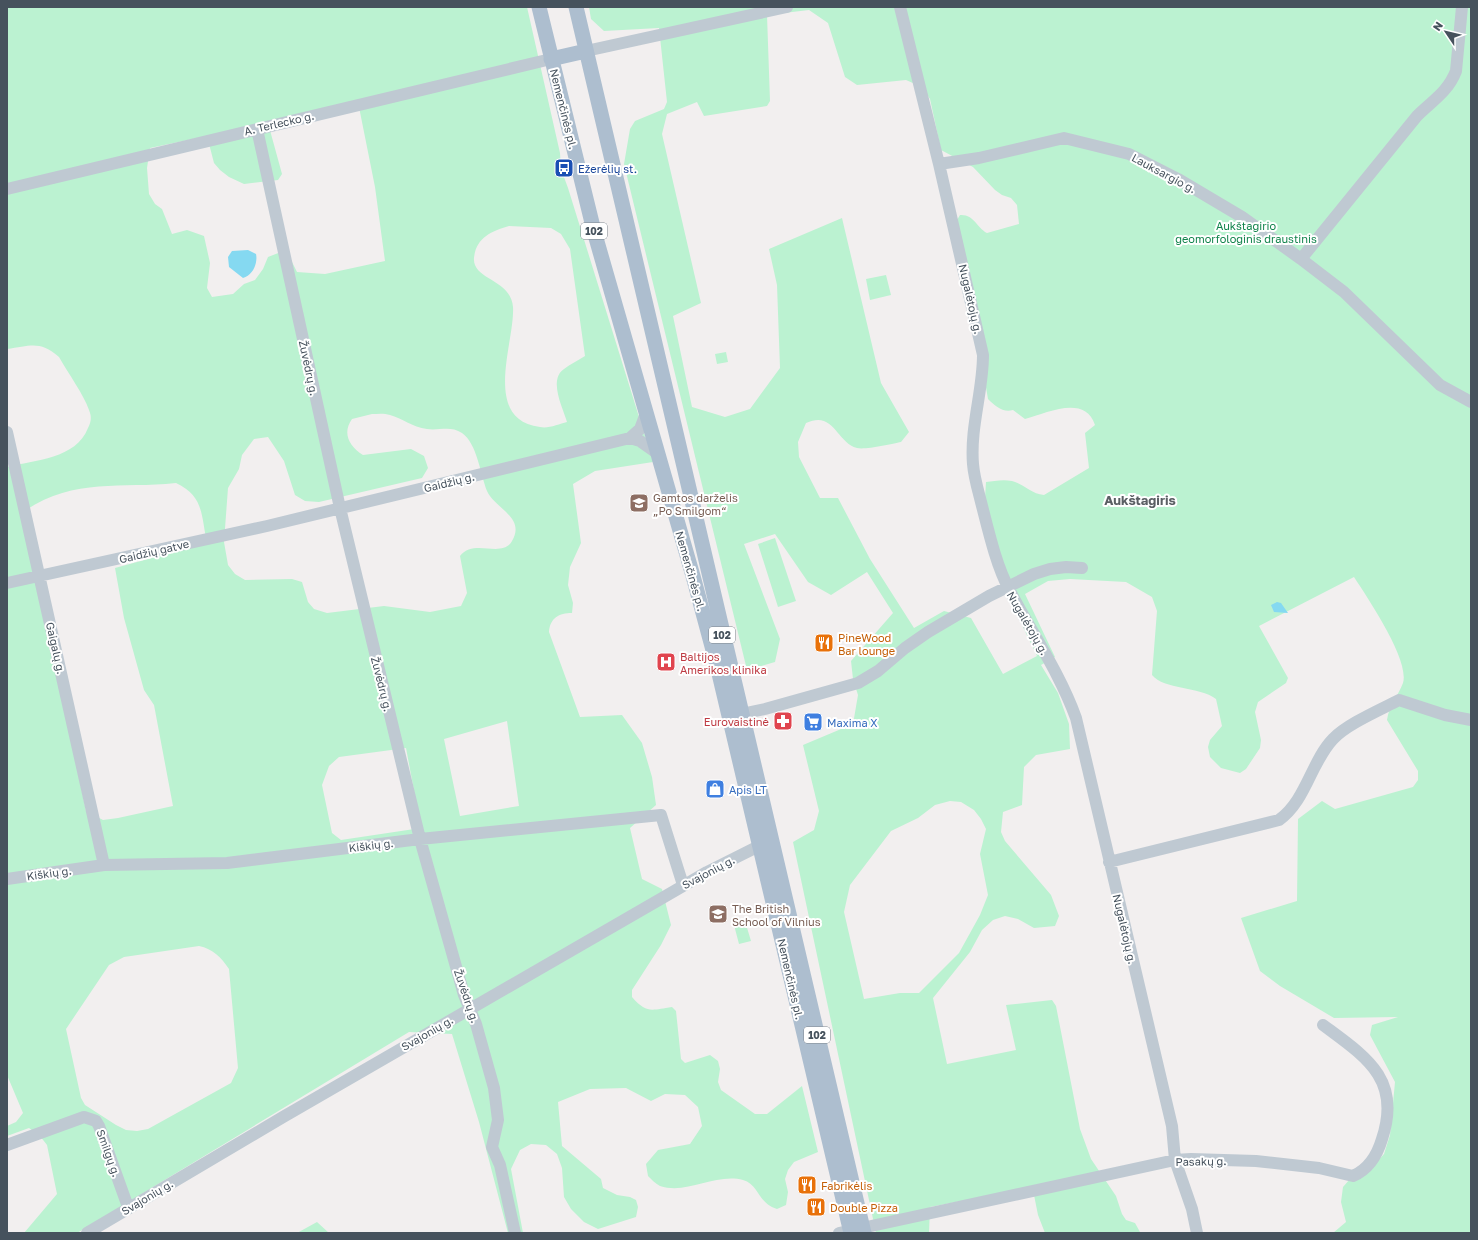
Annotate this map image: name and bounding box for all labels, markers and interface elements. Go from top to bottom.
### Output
north arrow [1426,12,1466,52]
text: N [1430,19,1445,33]
street label: Nemenčinės pl. [548,67,580,151]
street label: A. Terlecko g. [243,109,315,137]
street label: Lauksargio g. [1130,151,1198,195]
bus stop icon: Ežerėlių st. [553,157,575,179]
place label: Ežerėlių st. [578,162,637,175]
park label: Aukštagirio geomorfologinis draustinis [1175,219,1317,245]
road number: 102 [581,223,607,239]
street label: Nugalėtojų g. [957,263,985,335]
street label: Žuvėdrų g. [297,339,321,397]
street label: Gaidžių g. [422,469,476,495]
place label: Gamtos darželis „Po Smilgom“ [653,491,738,517]
school or university icon: Gamtos darželis „Po Smilgom“ [628,492,650,514]
district label: Aukštagiris [1104,492,1176,508]
street label: Nemenčinės pl. [673,530,709,612]
street label: Gaidžių gatve [118,537,190,565]
street label: Nugalėtojų g. [1005,589,1051,657]
street label: Gaigalų g. [44,621,68,675]
road number: 102 [709,627,735,643]
place label: PineWood Bar lounge [838,631,895,657]
restaurant icon: PineWood Bar lounge [813,632,835,654]
place label: Baltijos Amerikos klinika [680,650,767,676]
hospital icon: Baltijos Amerikos klinika [655,651,677,673]
street label: Žuvėdrų g. [369,655,395,713]
pharmacy icon: Eurovaistinė [772,710,794,732]
supermarket icon: Maxima X [802,711,824,733]
place label: Eurovaistinė [704,715,769,728]
place label: Maxima X [827,716,878,729]
shop icon: Apis LT [704,778,726,800]
place label: Apis LT [729,783,767,796]
street label: Kiškių g. [348,836,394,854]
street label: Svajonių g. [679,853,737,891]
street label: Kiškių g. [26,863,72,883]
street label: Nugalėtojų g. [1111,893,1139,965]
place label: The British School of Vilnius [732,902,821,928]
school or university icon: The British School of Vilnius [707,903,729,925]
street label: Nemenčinės pl. [775,937,807,1021]
street label: Žuvėdrų g. [452,967,482,1025]
street label: Svajonių g. [399,1013,455,1053]
road number: 102 [804,1027,830,1043]
street label: Smilgų g. [94,1128,124,1178]
street label: Pasakų g. [1175,1154,1227,1168]
restaurant icon: Fabrikėlis [796,1174,818,1196]
street label: Svajonių g. [119,1177,175,1217]
place label: Fabrikėlis [821,1179,872,1192]
restaurant icon: Double Pizza [805,1196,827,1218]
place label: Double Pizza [830,1201,898,1214]

